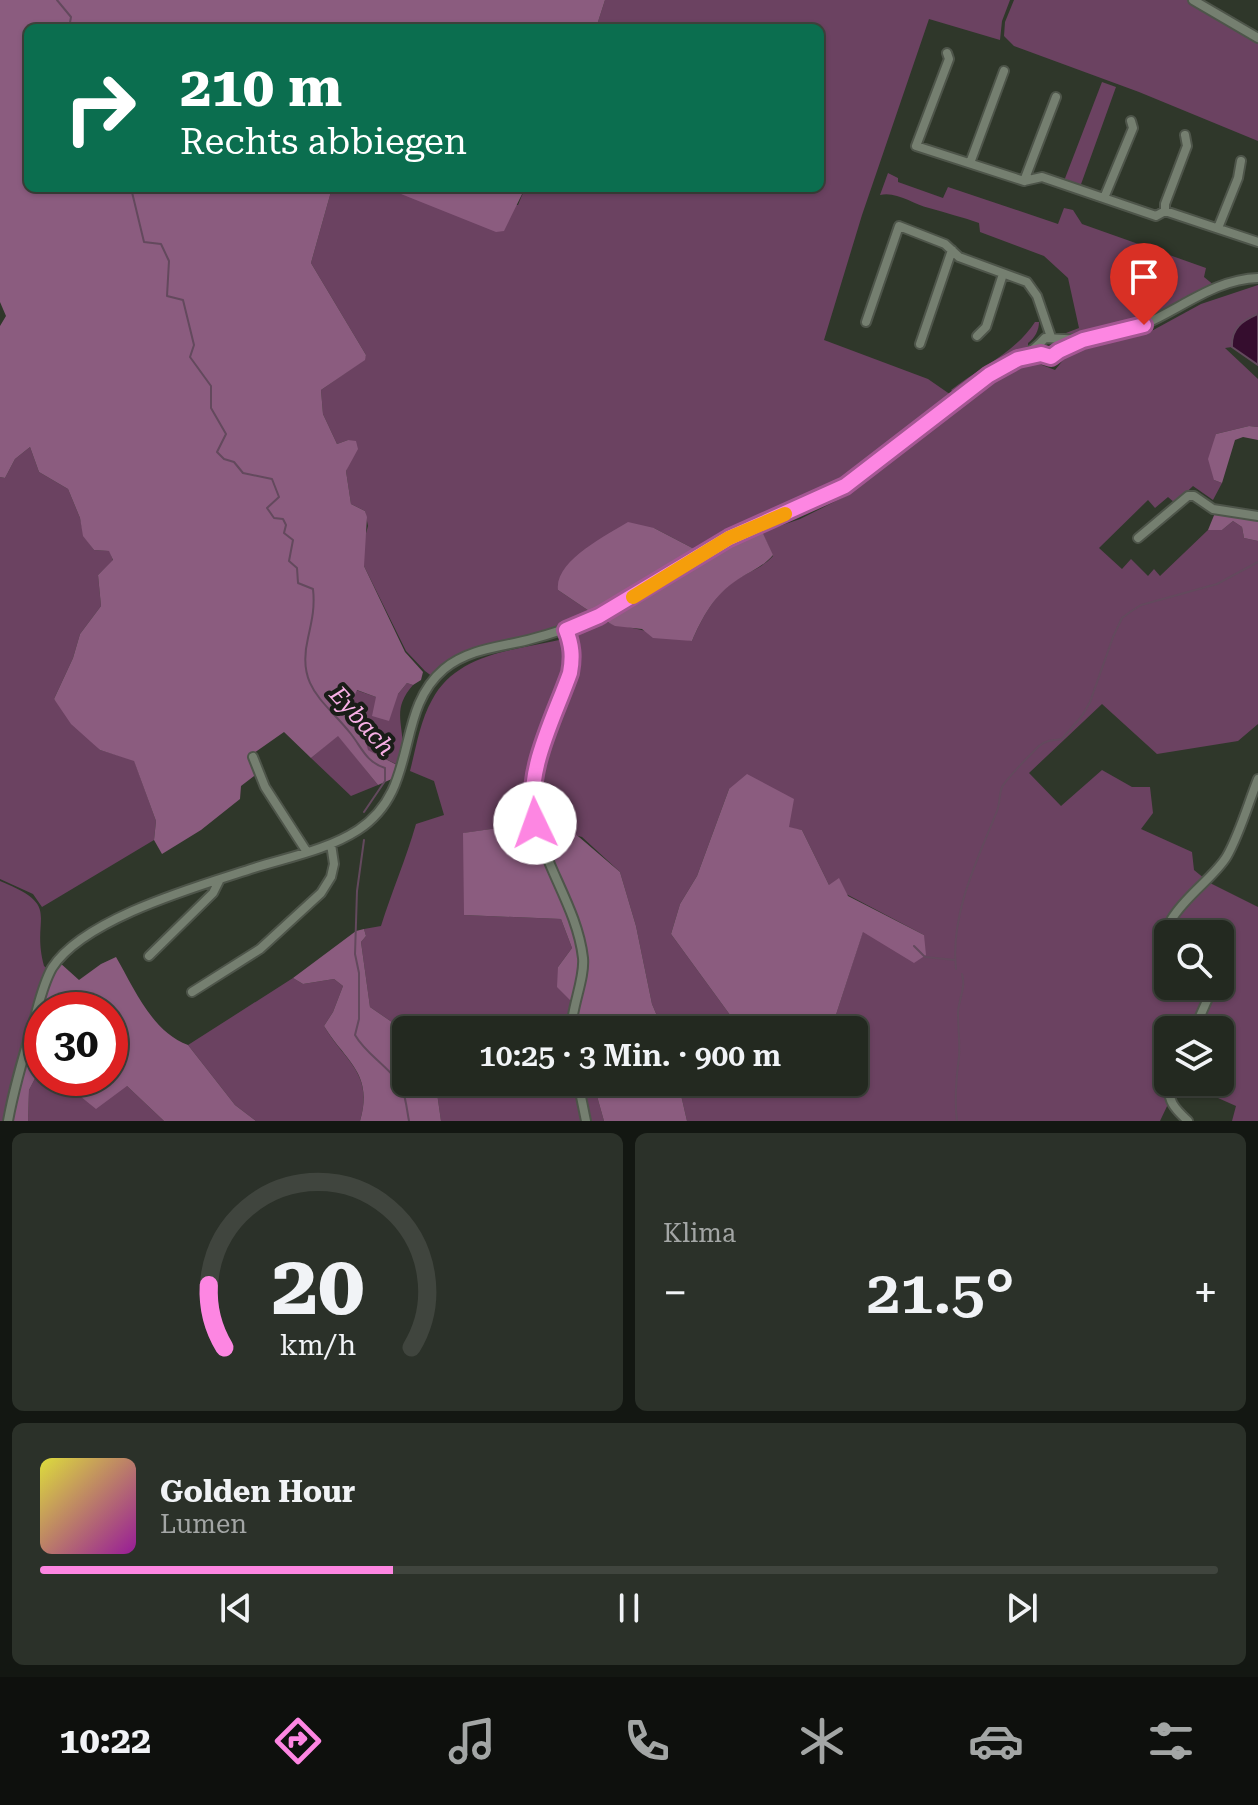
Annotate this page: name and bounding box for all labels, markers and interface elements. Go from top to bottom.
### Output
text: 210 m [180,54,342,120]
icon: right [48,56,152,160]
text: Rechts abbiegen [180,121,467,163]
pin [1110,243,1178,325]
icon: arrive [1122,255,1166,299]
water label: Eybach [323,680,400,761]
position arrow [493,781,577,865]
map controls [1154,920,1234,1096]
button: search [1154,920,1234,1000]
speed limit sign: 30 [24,992,128,1096]
button: layers [1154,1016,1234,1096]
text: 10:25 · 3 Min. · 900 m [479,1038,781,1073]
text: Klima [663,1218,736,1248]
text: 20 [271,1237,364,1334]
text: 21.5° [866,1257,1015,1328]
text: − [663,1267,688,1319]
text: + [1193,1267,1218,1319]
text: km/h [279,1328,356,1362]
text: Golden Hour [160,1474,355,1509]
text: Lumen [160,1509,247,1539]
icon: previous [214,1586,258,1630]
icon: pause [607,1586,651,1630]
icon: next [1000,1586,1044,1630]
icon: directions [270,1713,326,1769]
icon: music [444,1713,500,1769]
icon: phone [619,1713,675,1769]
icon: climate [794,1713,850,1769]
icon: car [968,1713,1024,1769]
icon: filters [1143,1713,1199,1769]
text: 10:22 [59,1720,151,1762]

